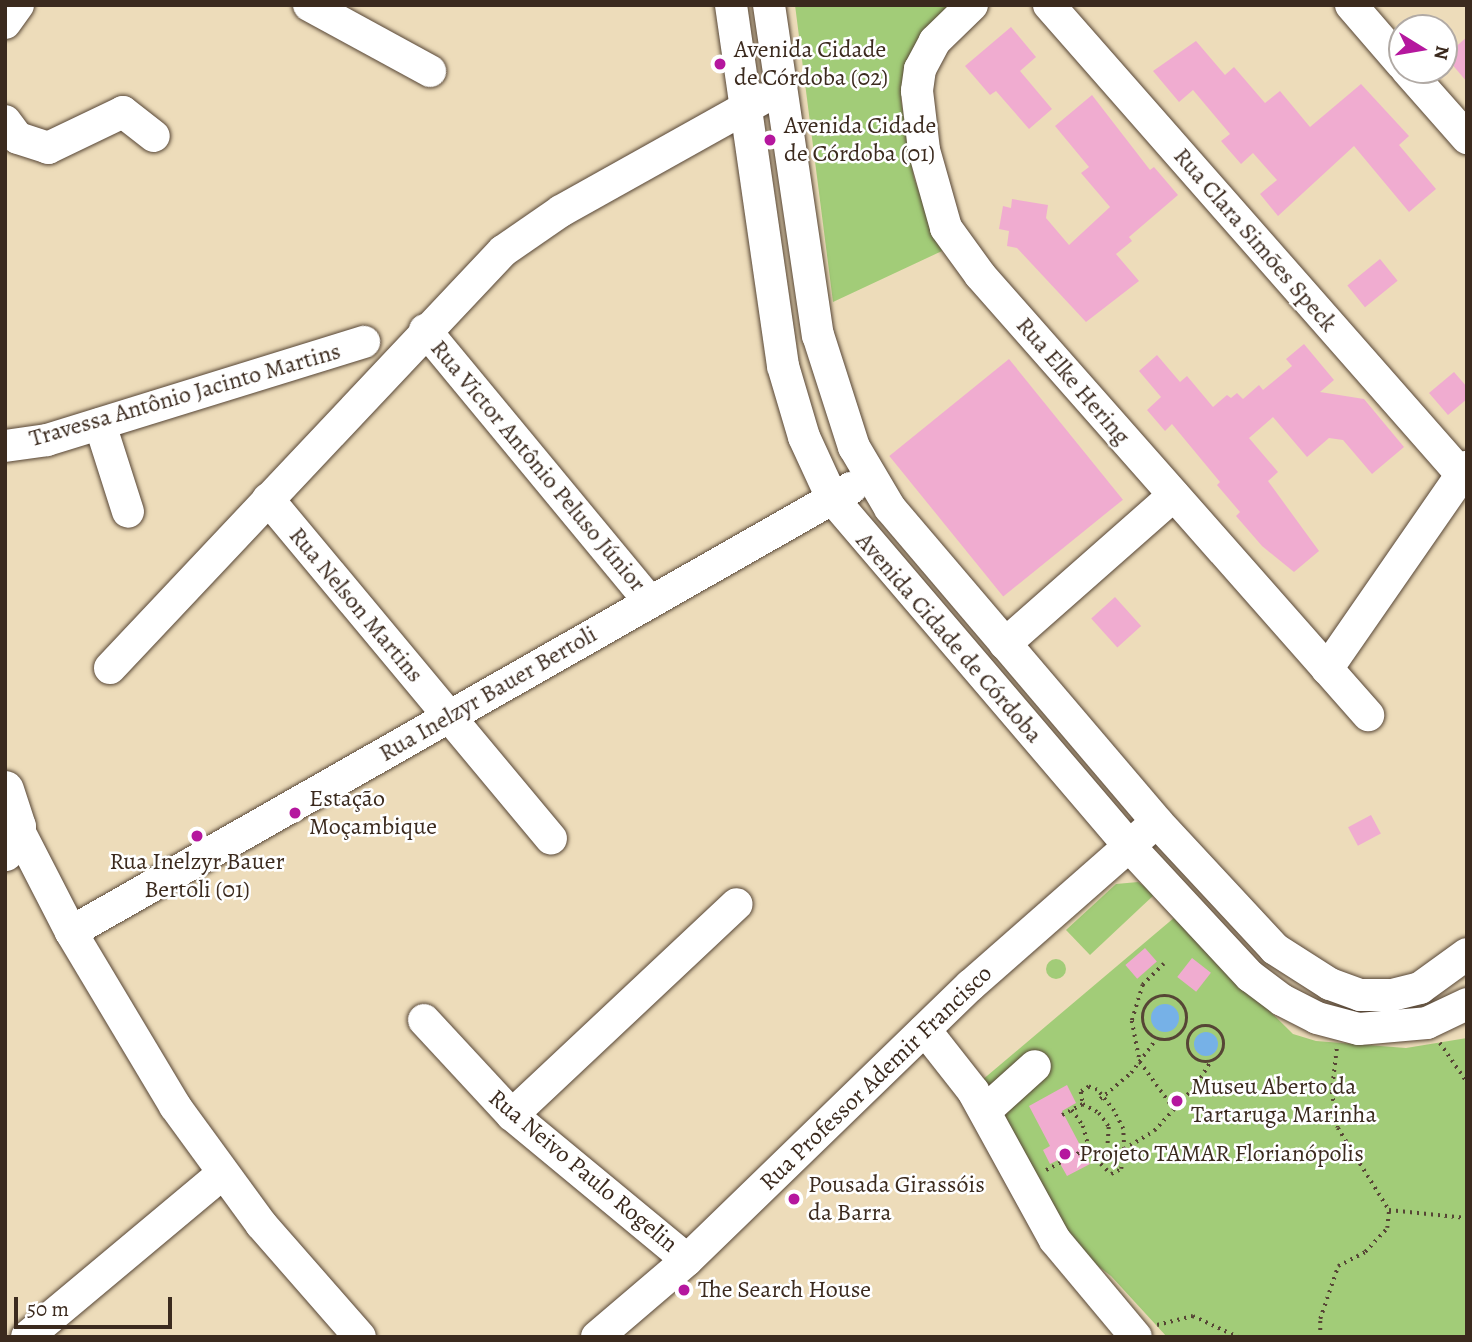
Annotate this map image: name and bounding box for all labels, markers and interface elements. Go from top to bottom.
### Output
north arrow [1388,14,1458,84]
place label: Avenida Cidade de Córdoba (02) [734,36,888,92]
text: N [1428,43,1456,62]
marker: Avenida Cidade de Córdoba (02) [712,56,728,72]
place label: Avenida Cidade de Córdoba (01) [784,112,936,168]
marker: Avenida Cidade de Córdoba (01) [762,132,778,148]
street label: Rua Clara Simões Speck [1167,142,1343,338]
street label: Rua Elke Hering [1010,311,1136,451]
street label: Rua Victor Antônio Peluso Júnior [424,334,652,598]
street label: Travessa Antônio Jacinto Martins [26,337,344,453]
street label: Rua Nelson Martins [283,522,429,688]
street label: Avenida Cidade de Córdoba [850,527,1048,749]
street label: Rua Inelzyr Bauer Bertoli [374,620,602,768]
place label: Estação Moçambique [309,785,437,841]
marker: Estação Moçambique [287,805,303,821]
marker: Rua Inelzyr Bauer Bertoli (01) [189,828,205,844]
place label: Rua Inelzyr Bauer Bertoli (01) [109,848,285,904]
street label: Rua Professor Ademir Francisco [754,959,998,1197]
place label: Museu Aberto da Tartaruga Marinha [1191,1073,1377,1129]
street label: Rua Neivo Paulo Rogelin [483,1083,683,1259]
marker: Museu Aberto da Tartaruga Marinha [1169,1093,1185,1109]
place label: Projeto TAMAR Florianópolis [1079,1140,1364,1168]
marker: Projeto TAMAR Florianópolis [1057,1146,1073,1162]
place label: Pousada Girassóis da Barra [808,1171,985,1227]
marker: Pousada Girassóis da Barra [786,1191,802,1207]
place label: The Search House [698,1276,871,1304]
scale bar [18,1282,175,1326]
marker: The Search House [676,1282,692,1298]
text: 50 m [27,1295,69,1323]

